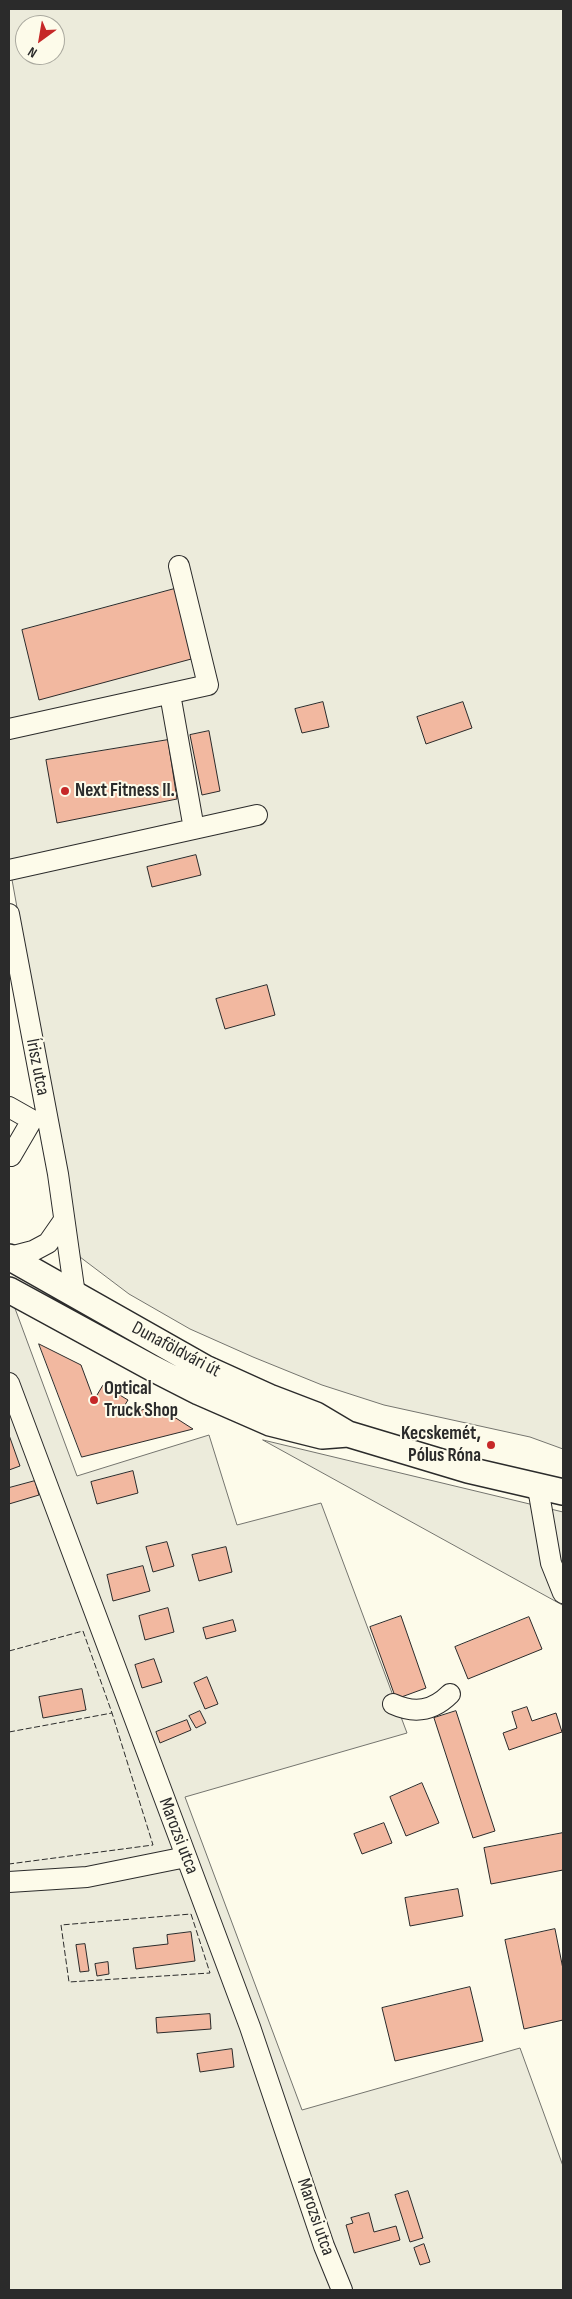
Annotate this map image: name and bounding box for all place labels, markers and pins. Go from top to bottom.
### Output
place label: Next Fitness II. [75,780,175,802]
marker: Next Fitness II. [59,785,71,797]
place label: Optical Truck Shop [104,1378,178,1422]
marker: Optical Truck Shop [88,1394,100,1406]
place label: Kecskemét, Pólus Róna [401,1423,481,1467]
marker: Kecskemét, Pólus Róna [485,1439,497,1451]

